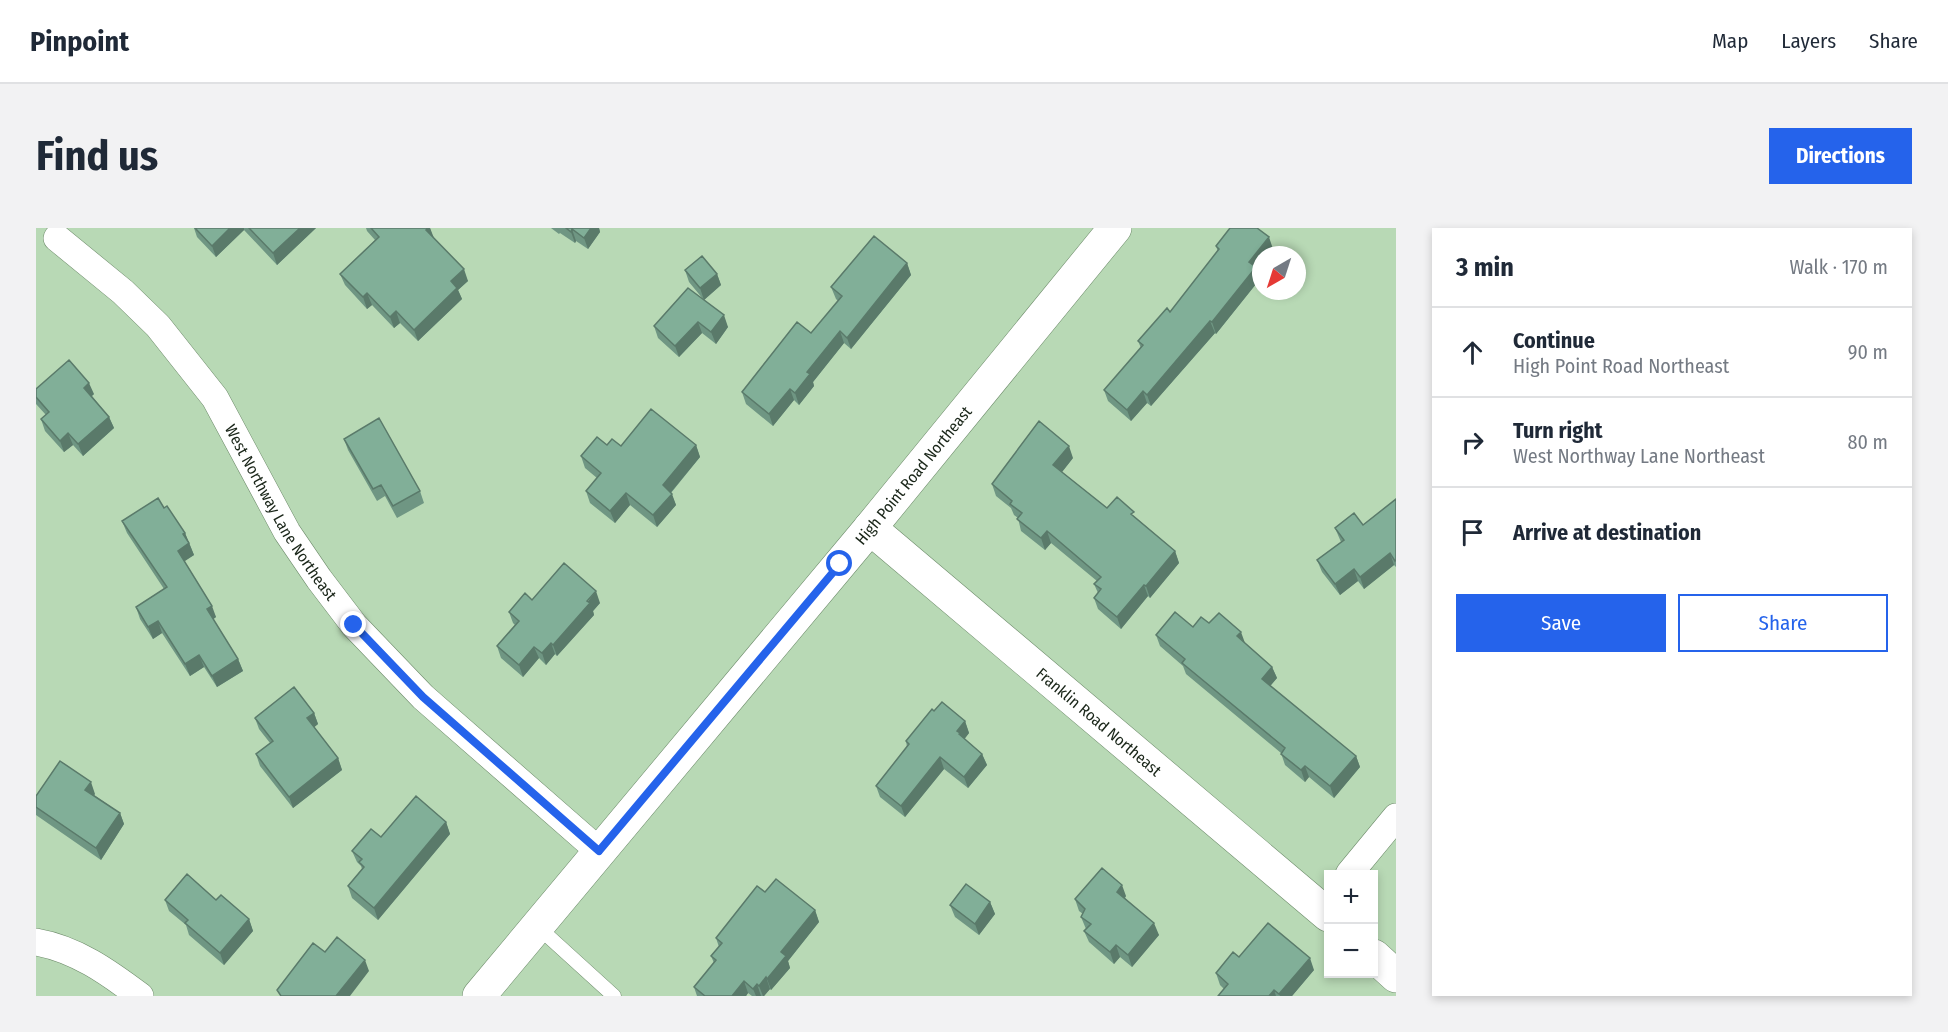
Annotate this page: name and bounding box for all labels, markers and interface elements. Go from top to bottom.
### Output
text: Pinpoint [30,25,129,58]
text: Map [1712,28,1748,54]
text: Layers [1781,28,1836,54]
text: Share [1869,28,1918,54]
button: Directions [1769,128,1912,184]
text: Find us [36,131,158,181]
north arrow [1252,246,1306,300]
text: 3 min [1456,252,1514,283]
text: Walk · 170 m [1790,255,1888,279]
text: Continue [1513,327,1595,354]
icon: ahead [1456,336,1489,369]
text: 90 m [1848,340,1888,364]
text: High Point Road Northeast [1513,354,1729,378]
street label: High Point Road Northeast [851,402,976,548]
text: Turn right [1513,417,1602,444]
street label: West Northway Lane Northeast [221,421,342,604]
icon: right [1456,426,1489,459]
text: 80 m [1848,430,1888,454]
text: West Northway Lane Northeast [1513,444,1765,468]
icon: arrive [1456,516,1489,549]
text: Arrive at destination [1513,519,1701,546]
route start [826,550,852,576]
button: Save [1456,594,1666,652]
button: Share [1678,594,1888,652]
route end [340,611,366,637]
street label: Franklin Road Northeast [1033,663,1166,780]
map controls [1324,870,1378,978]
button: + [1324,870,1378,924]
button: − [1324,924,1378,978]

